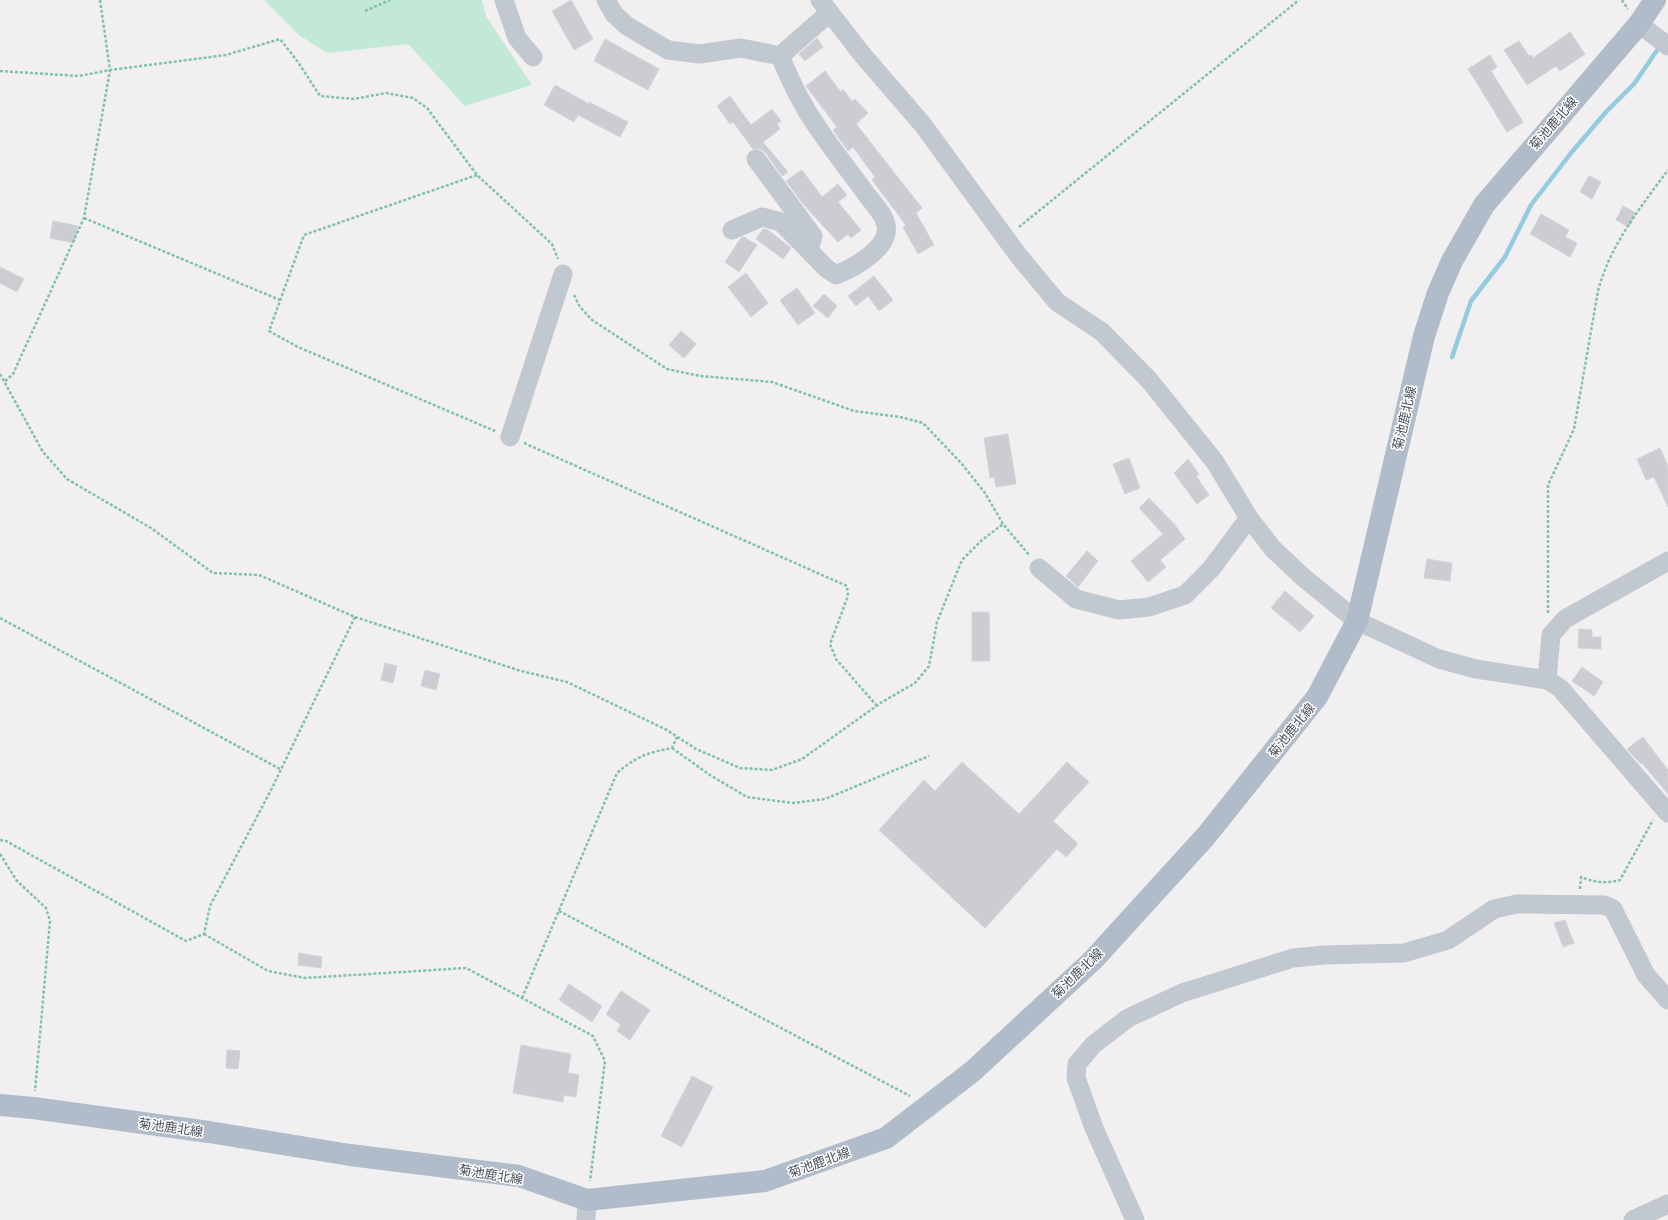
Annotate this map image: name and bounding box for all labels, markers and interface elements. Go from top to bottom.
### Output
street label: 菊池鹿北線 [1526,94,1580,153]
street label: 菊池鹿北線 [1390,385,1419,451]
street label: 菊池鹿北線 [1265,700,1318,760]
street label: 菊池鹿北線 [1049,945,1106,1001]
street label: 菊池鹿北線 [138,1116,204,1139]
street label: 菊池鹿北線 [786,1144,852,1181]
street label: 菊池鹿北線 [458,1162,524,1187]

